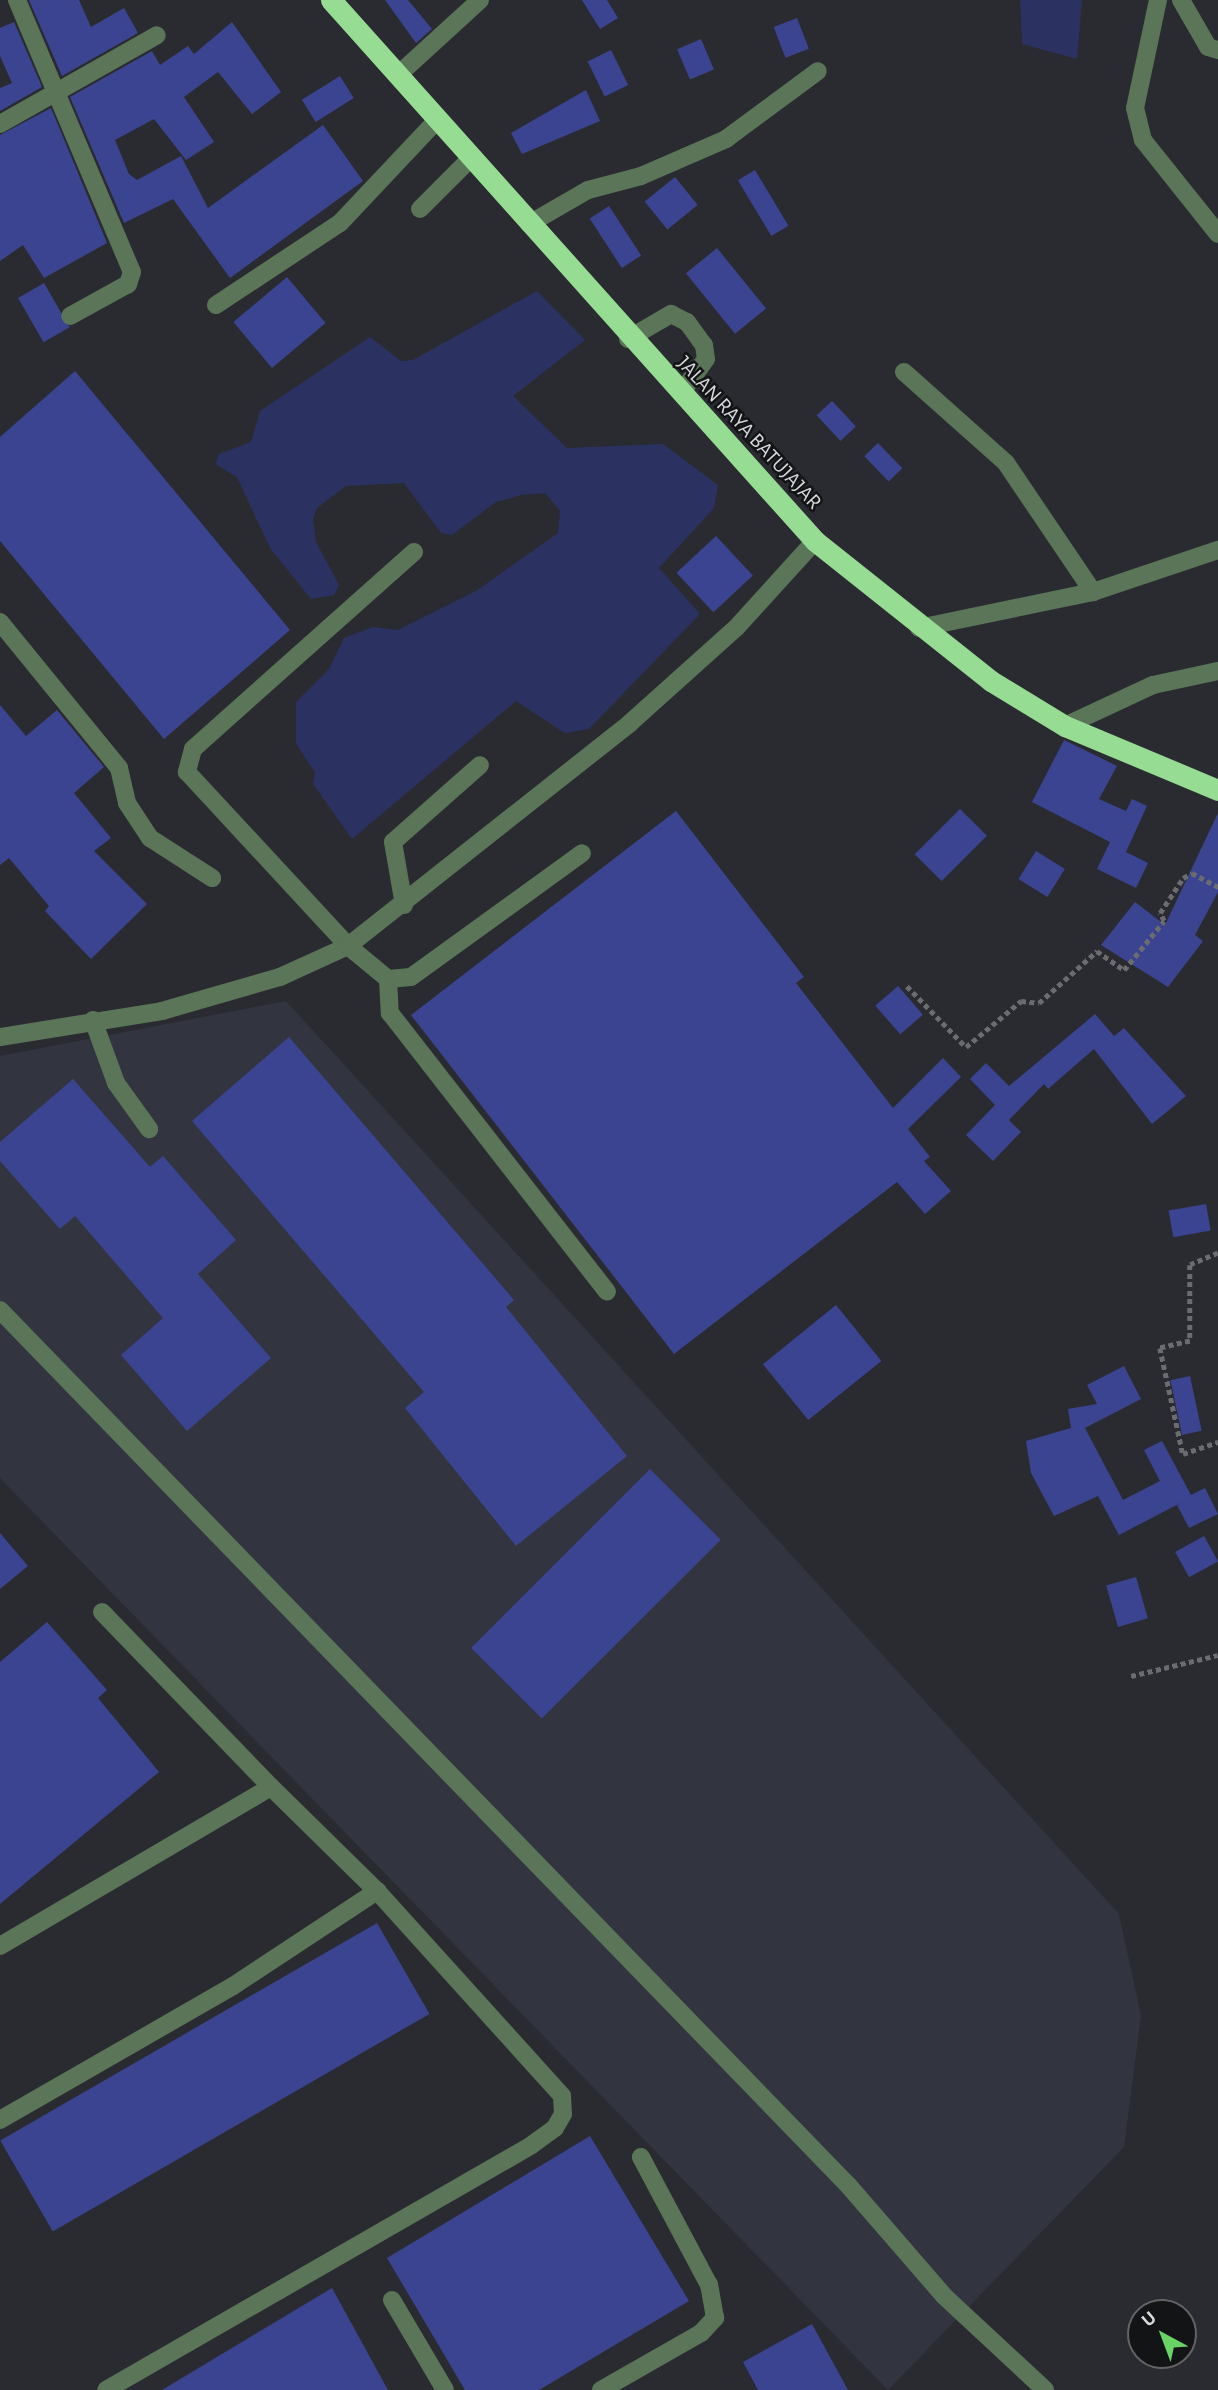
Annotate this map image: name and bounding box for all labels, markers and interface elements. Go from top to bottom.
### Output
street label: JALAN RAYA BATUJAJAR [671,351,827,515]
north arrow [1127,2299,1197,2369]
text: U [1138,2308,1160,2330]

